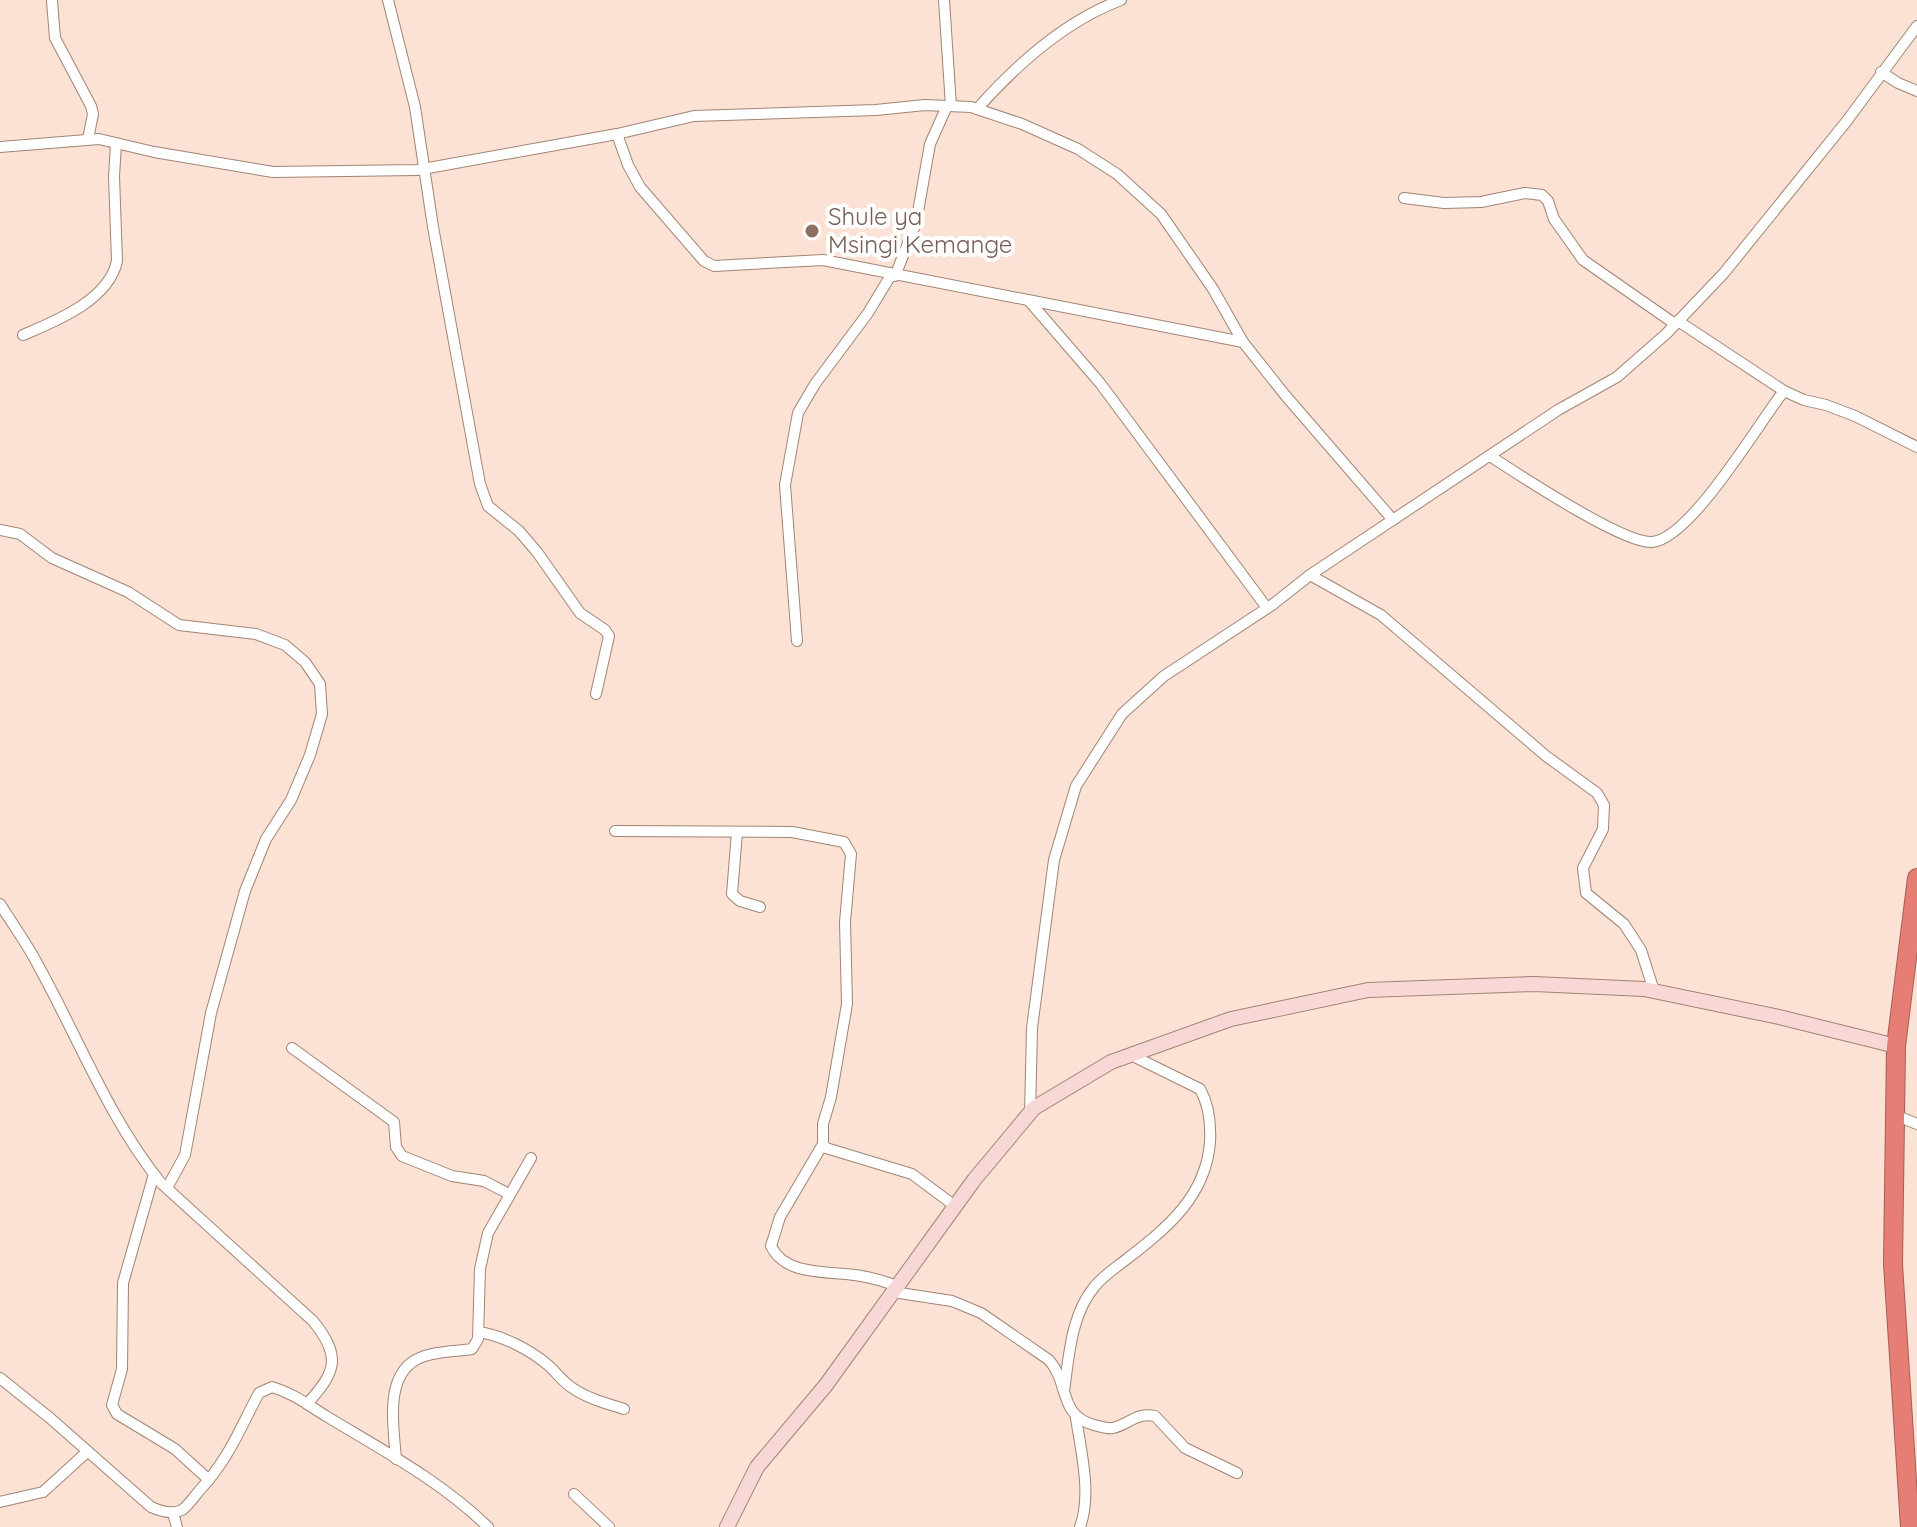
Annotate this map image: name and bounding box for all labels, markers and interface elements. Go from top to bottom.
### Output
place label: Shule ya Msingi Kemange [828,201,1012,259]
marker: Shule ya Msingi Kemange [803,222,821,240]

